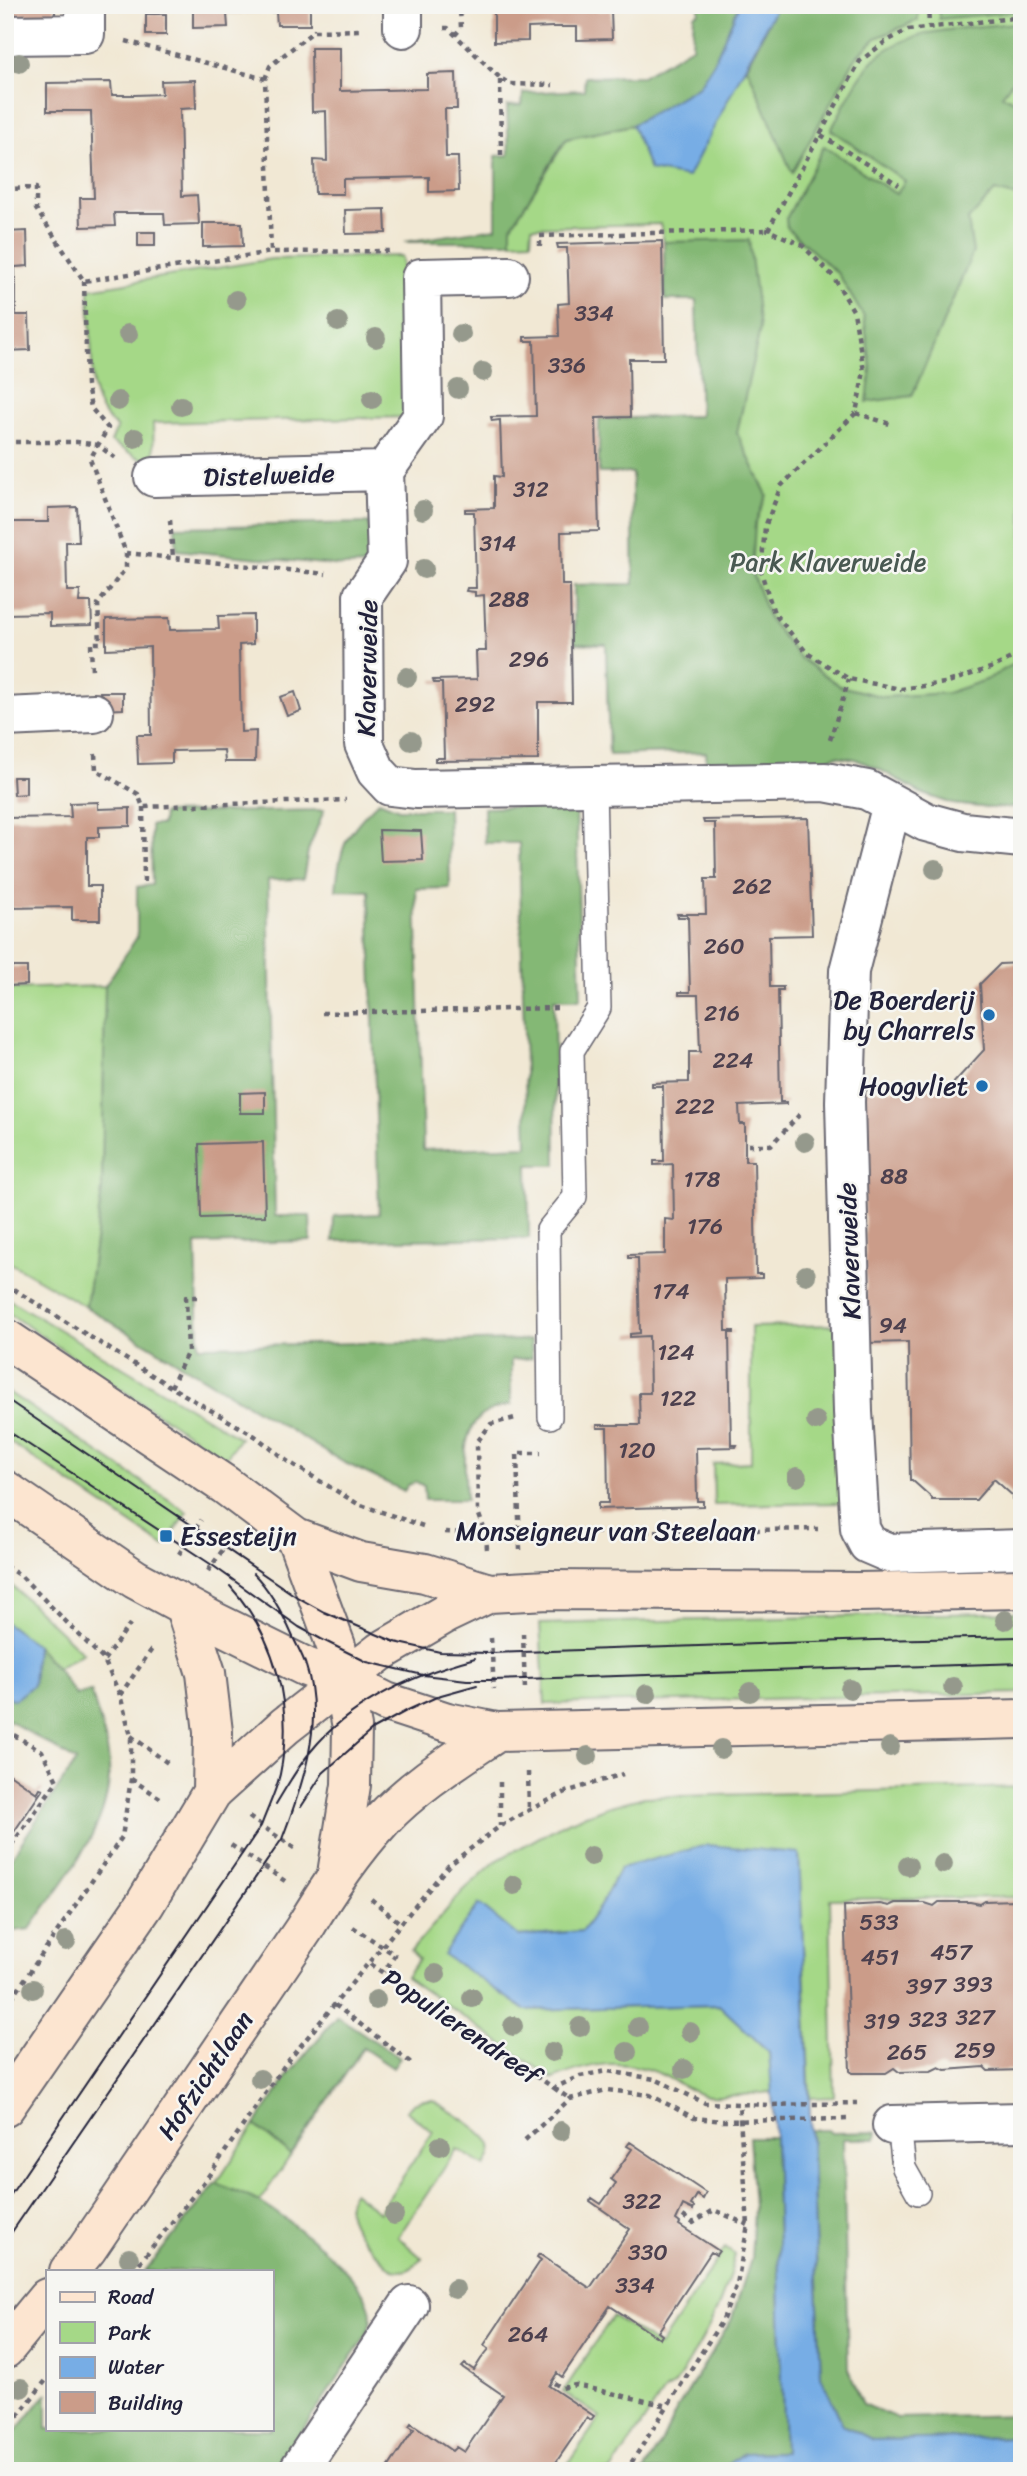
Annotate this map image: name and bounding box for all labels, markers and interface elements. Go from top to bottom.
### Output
house number: 334 [574,293,614,334]
house number: 336 [548,345,586,386]
street label: Distelweide [202,450,336,500]
house number: 312 [513,469,549,510]
house number: 314 [480,523,516,564]
park label: Park Klaverweide [730,539,927,585]
house number: 288 [488,579,530,620]
street label: Klaverweide [343,599,391,737]
house number: 296 [509,639,549,680]
house number: 292 [455,684,495,725]
house number: 262 [732,866,772,907]
house number: 260 [704,926,744,967]
place label: De Boerderij by Charrels [833,977,976,1053]
house number: 216 [704,993,740,1034]
marker: De Boerderij by Charrels [981,1007,997,1023]
house number: 224 [713,1040,753,1081]
place label: Hoogvliet [859,1063,968,1109]
marker: Hoogvliet [974,1078,990,1094]
house number: 222 [675,1086,715,1127]
house number: 88 [880,1156,908,1197]
house number: 178 [684,1159,721,1200]
street label: Klaverweide [824,1182,874,1320]
house number: 176 [687,1206,723,1247]
house number: 174 [652,1271,690,1312]
house number: 94 [879,1305,907,1346]
house number: 124 [657,1332,695,1373]
house number: 122 [660,1378,696,1419]
house number: 120 [618,1430,656,1471]
street label: Monseigneur van Steelaan [456,1508,756,1554]
place label: Essesteijn [180,1513,297,1559]
marker: Essesteijn [158,1528,174,1544]
house number: 533 [859,1902,899,1943]
house number: 457 [930,1932,974,1973]
house number: 451 [861,1937,899,1978]
street label: Populierendreef [373,1955,554,2099]
house number: 393 [953,1964,993,2005]
house number: 397 [906,1966,948,2007]
house number: 327 [955,1997,996,2038]
house number: 323 [909,1999,948,2040]
street label: Hofzichtlaan [145,2001,265,2149]
house number: 319 [864,2001,900,2042]
house number: 259 [954,2030,996,2071]
house number: 265 [887,2032,927,2073]
house number: 322 [622,2181,662,2222]
house number: 330 [628,2232,668,2273]
house number: 334 [615,2265,655,2306]
legend [46,2270,273,2430]
text: Road [108,2278,155,2316]
text: Park [108,2314,151,2352]
house number: 264 [508,2314,548,2355]
text: Water [108,2348,165,2386]
text: Building [108,2384,184,2422]

